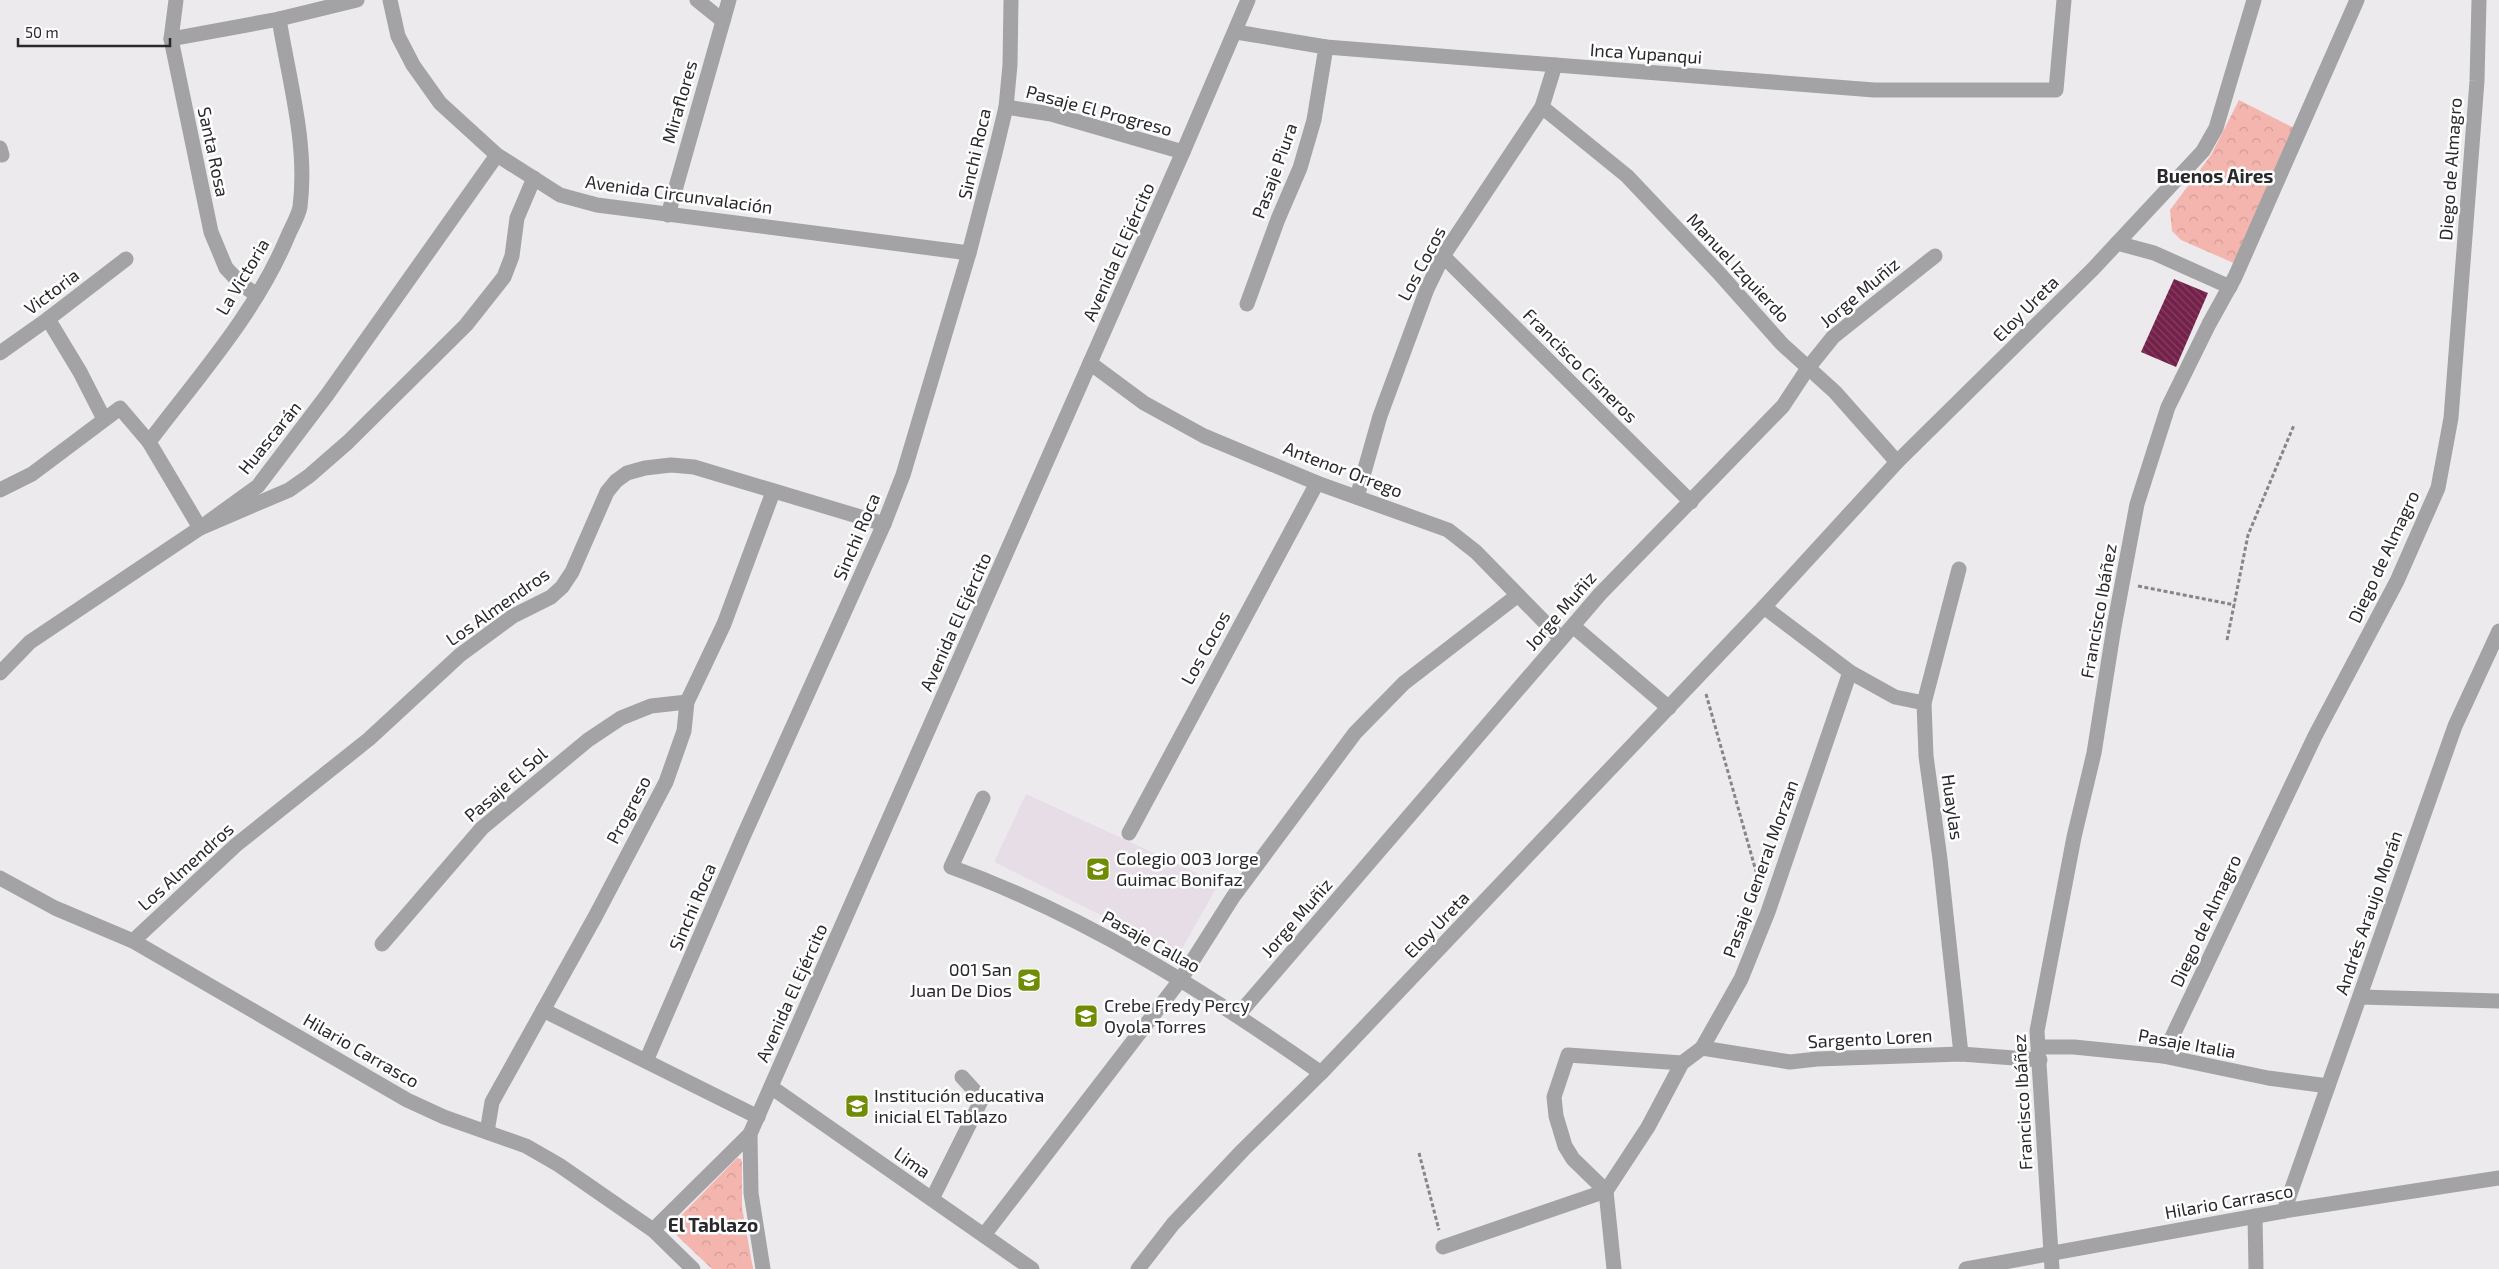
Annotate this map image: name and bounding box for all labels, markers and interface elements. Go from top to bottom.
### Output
scale bar [18,15,170,47]
text: 50 m [25,23,59,41]
street label: Inca Yupanqui [1589,38,1703,68]
street label: Miraflores [657,58,701,146]
street label: Pasaje El Progreso [1024,80,1175,140]
street label: Diego de Almagro [2434,97,2466,241]
street label: Santa Rosa [194,105,234,199]
street label: Sinchi Roca [953,106,995,201]
street label: Pasaje Piura [1247,120,1302,221]
district label: Buenos Aires [2157,164,2273,187]
street label: Avenida Circunvalación [584,170,774,218]
street label: Avenida El Ejército [1078,179,1159,324]
street label: Manuel Izquierdo [1683,208,1795,326]
street label: Los Cocos [1392,223,1450,305]
street label: La Victoria [211,234,274,319]
street label: Jorge Muñiz [1815,253,1904,332]
street label: Victoria [20,263,83,319]
street label: Eloy Ureta [1988,271,2063,346]
street label: Francisco Cisneros [1519,304,1642,427]
street label: Huascarán [233,396,305,478]
street label: Antenor Orrego [1281,436,1406,502]
street label: Diego de Almagro [2343,487,2423,626]
street label: Sinchi Roca [828,490,884,584]
street label: Francisco Ibáñez [2075,542,2121,680]
street label: Avenida El Ejército [915,549,996,694]
street label: Los Almendros [441,562,553,650]
street label: Jorge Muñiz [1520,566,1600,654]
street label: Los Cocos [1176,607,1234,688]
street label: Pasaje El Sol [460,742,552,826]
street label: Progreso [601,772,655,847]
street label: Huaylas [1938,773,1968,841]
street label: Pasaje General Morzan [1718,777,1802,961]
street label: Los Almendros [133,818,238,915]
street label: Andrés Araujo Morán [2330,828,2406,998]
place label: Colegio 003 Jorge Guimac Bonifaz [1116,847,1259,890]
street label: Diego de Almagro [2165,851,2245,990]
school or university icon: Colegio 003 Jorge Guimac Bonifaz [1085,856,1111,882]
street label: Sinchi Roca [664,860,720,954]
street label: Jorge Muñiz [1256,873,1336,961]
street label: Eloy Ureta [1399,886,1473,962]
street label: Pasaje Callao [1099,905,1204,977]
street label: Avenida El Ejército [751,920,832,1065]
place label: 001 San Juan De Dios [910,958,1012,1001]
school or university icon: 001 San Juan De Dios [1016,967,1042,993]
place label: Crebe Fredy Percy Oyola Torres [1104,994,1250,1037]
school or university icon: Crebe Fredy Percy Oyola Torres [1073,1003,1099,1029]
street label: Hilario Carrasco [300,1008,423,1092]
street label: Sargento Loren [1807,1024,1933,1052]
street label: Pasaje Italia [2137,1024,2238,1062]
street label: Francisco Ibáñez [2007,1033,2037,1171]
place label: Institución educativa inicial El Tablazo [874,1084,1044,1127]
school or university icon: Institución educativa inicial El Tablazo [844,1093,870,1119]
street label: Lima [890,1142,935,1182]
street label: Hilario Carrasco [2163,1179,2295,1223]
district label: El Tablazo [668,1213,758,1236]

